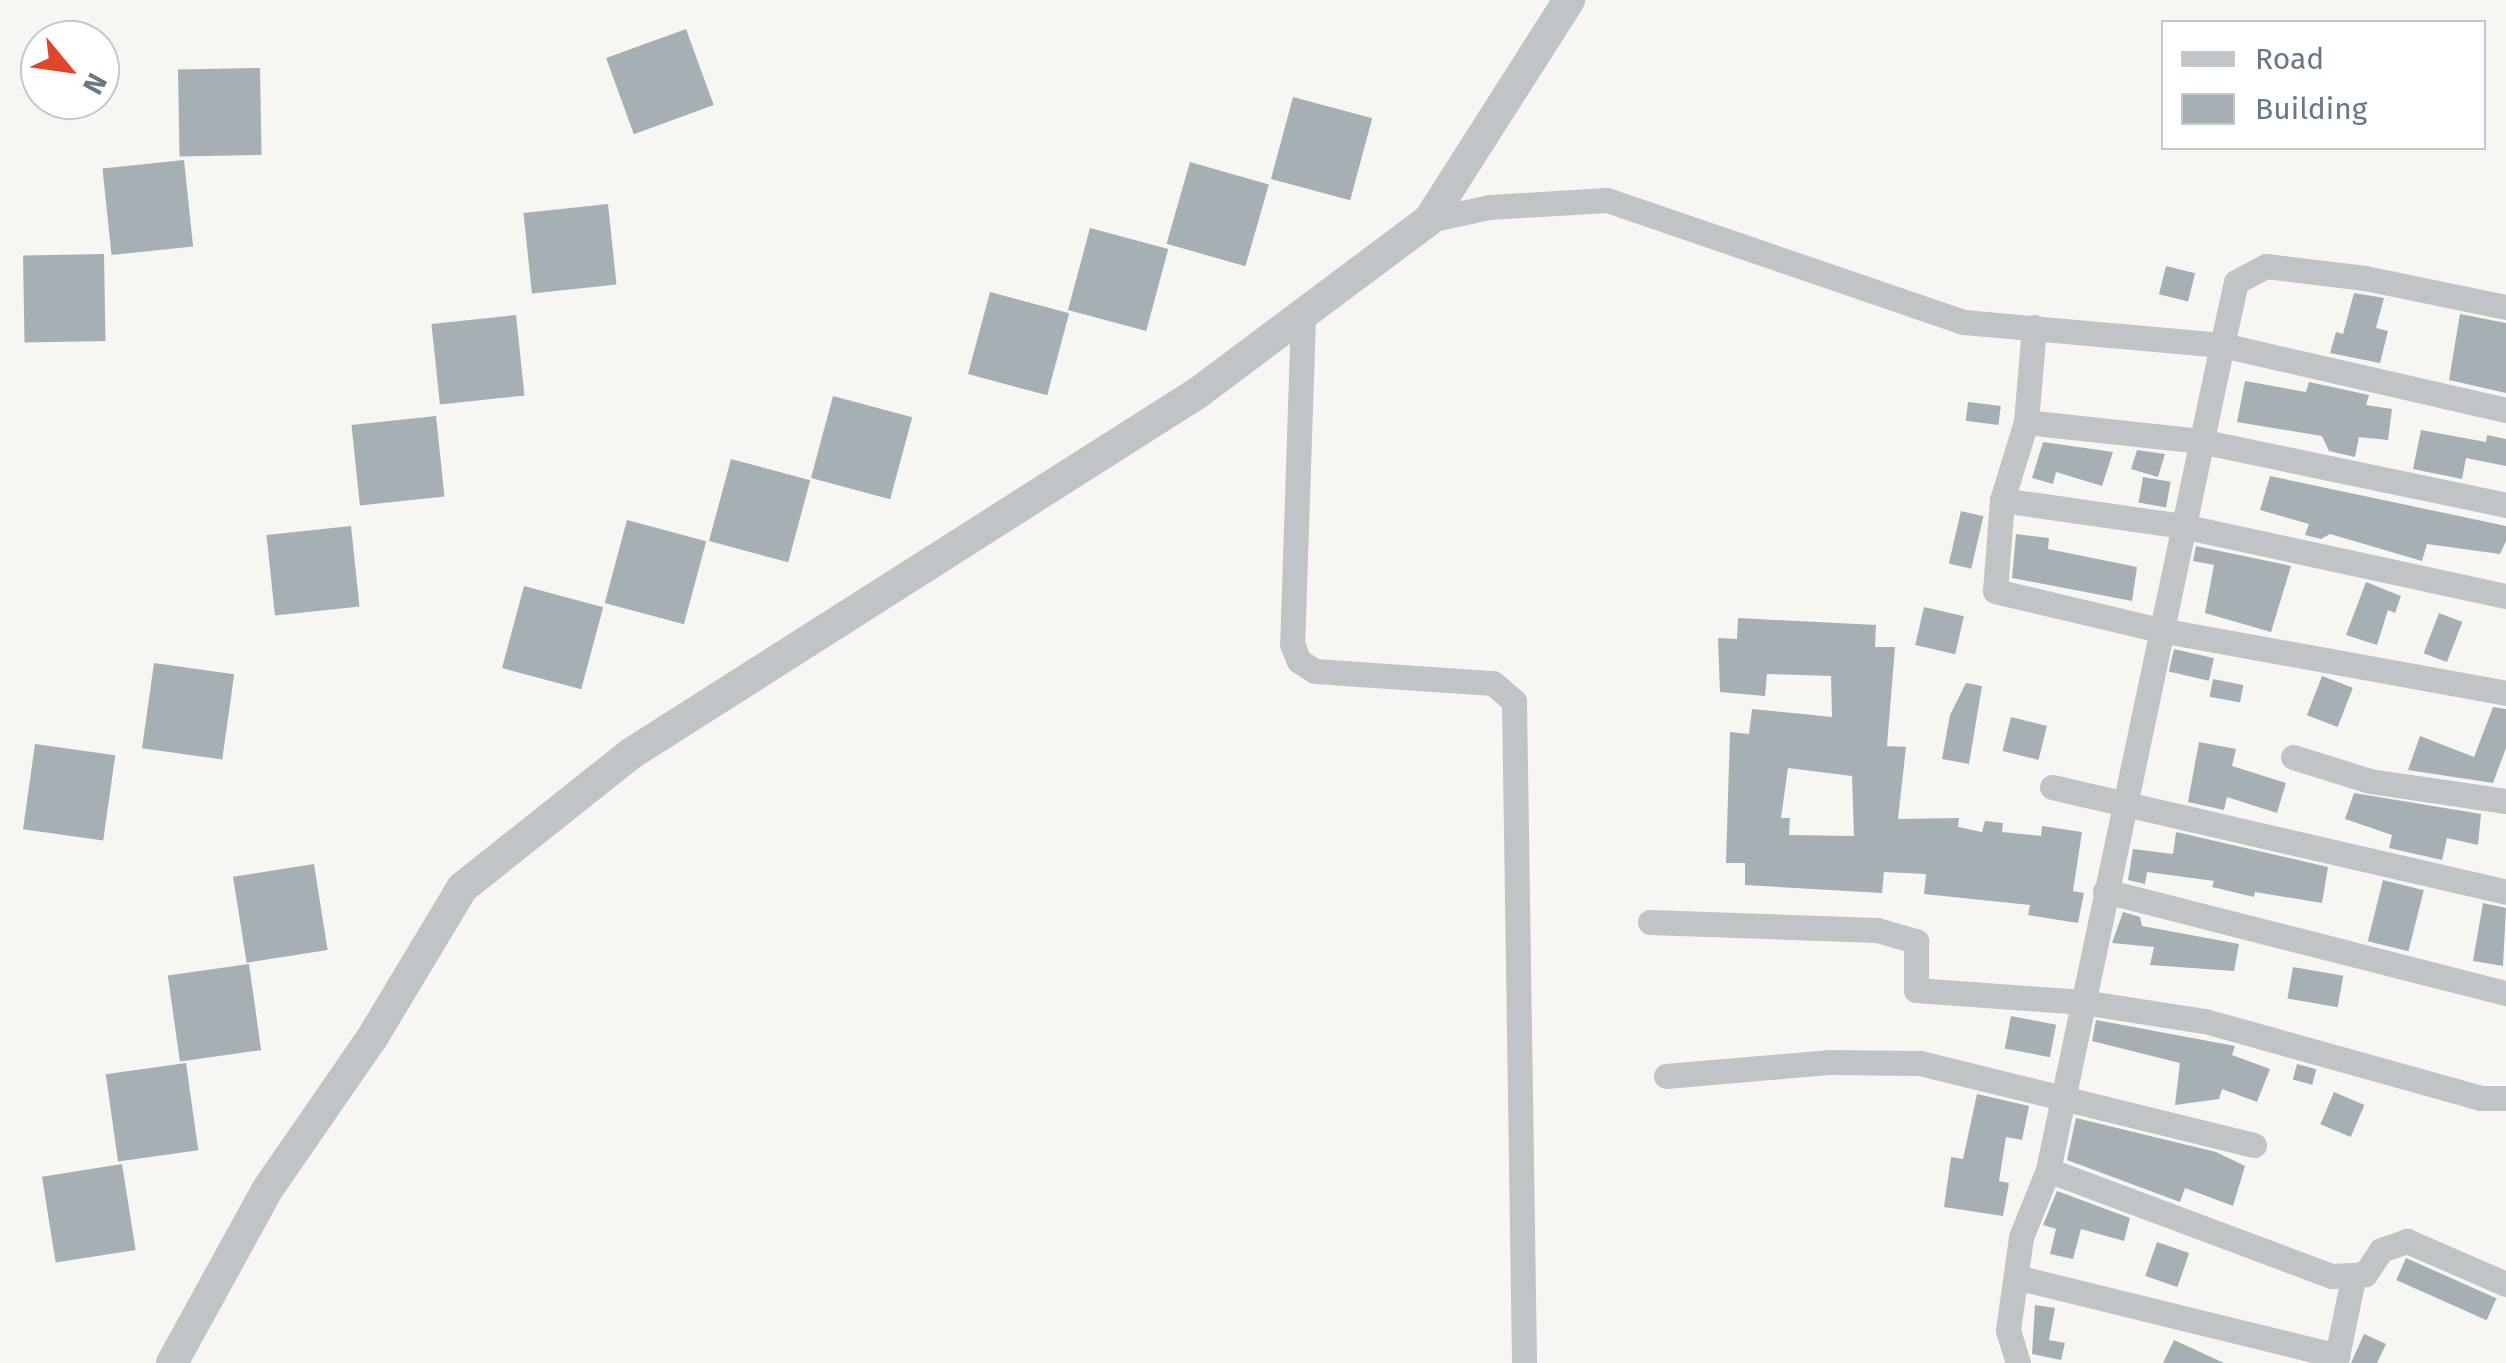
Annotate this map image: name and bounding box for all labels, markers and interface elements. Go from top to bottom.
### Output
north arrow [20,20,120,120]
legend [2161,20,2486,150]
text: Road [2255,41,2324,77]
text: N [76,68,114,100]
text: Building [2255,91,2367,127]

